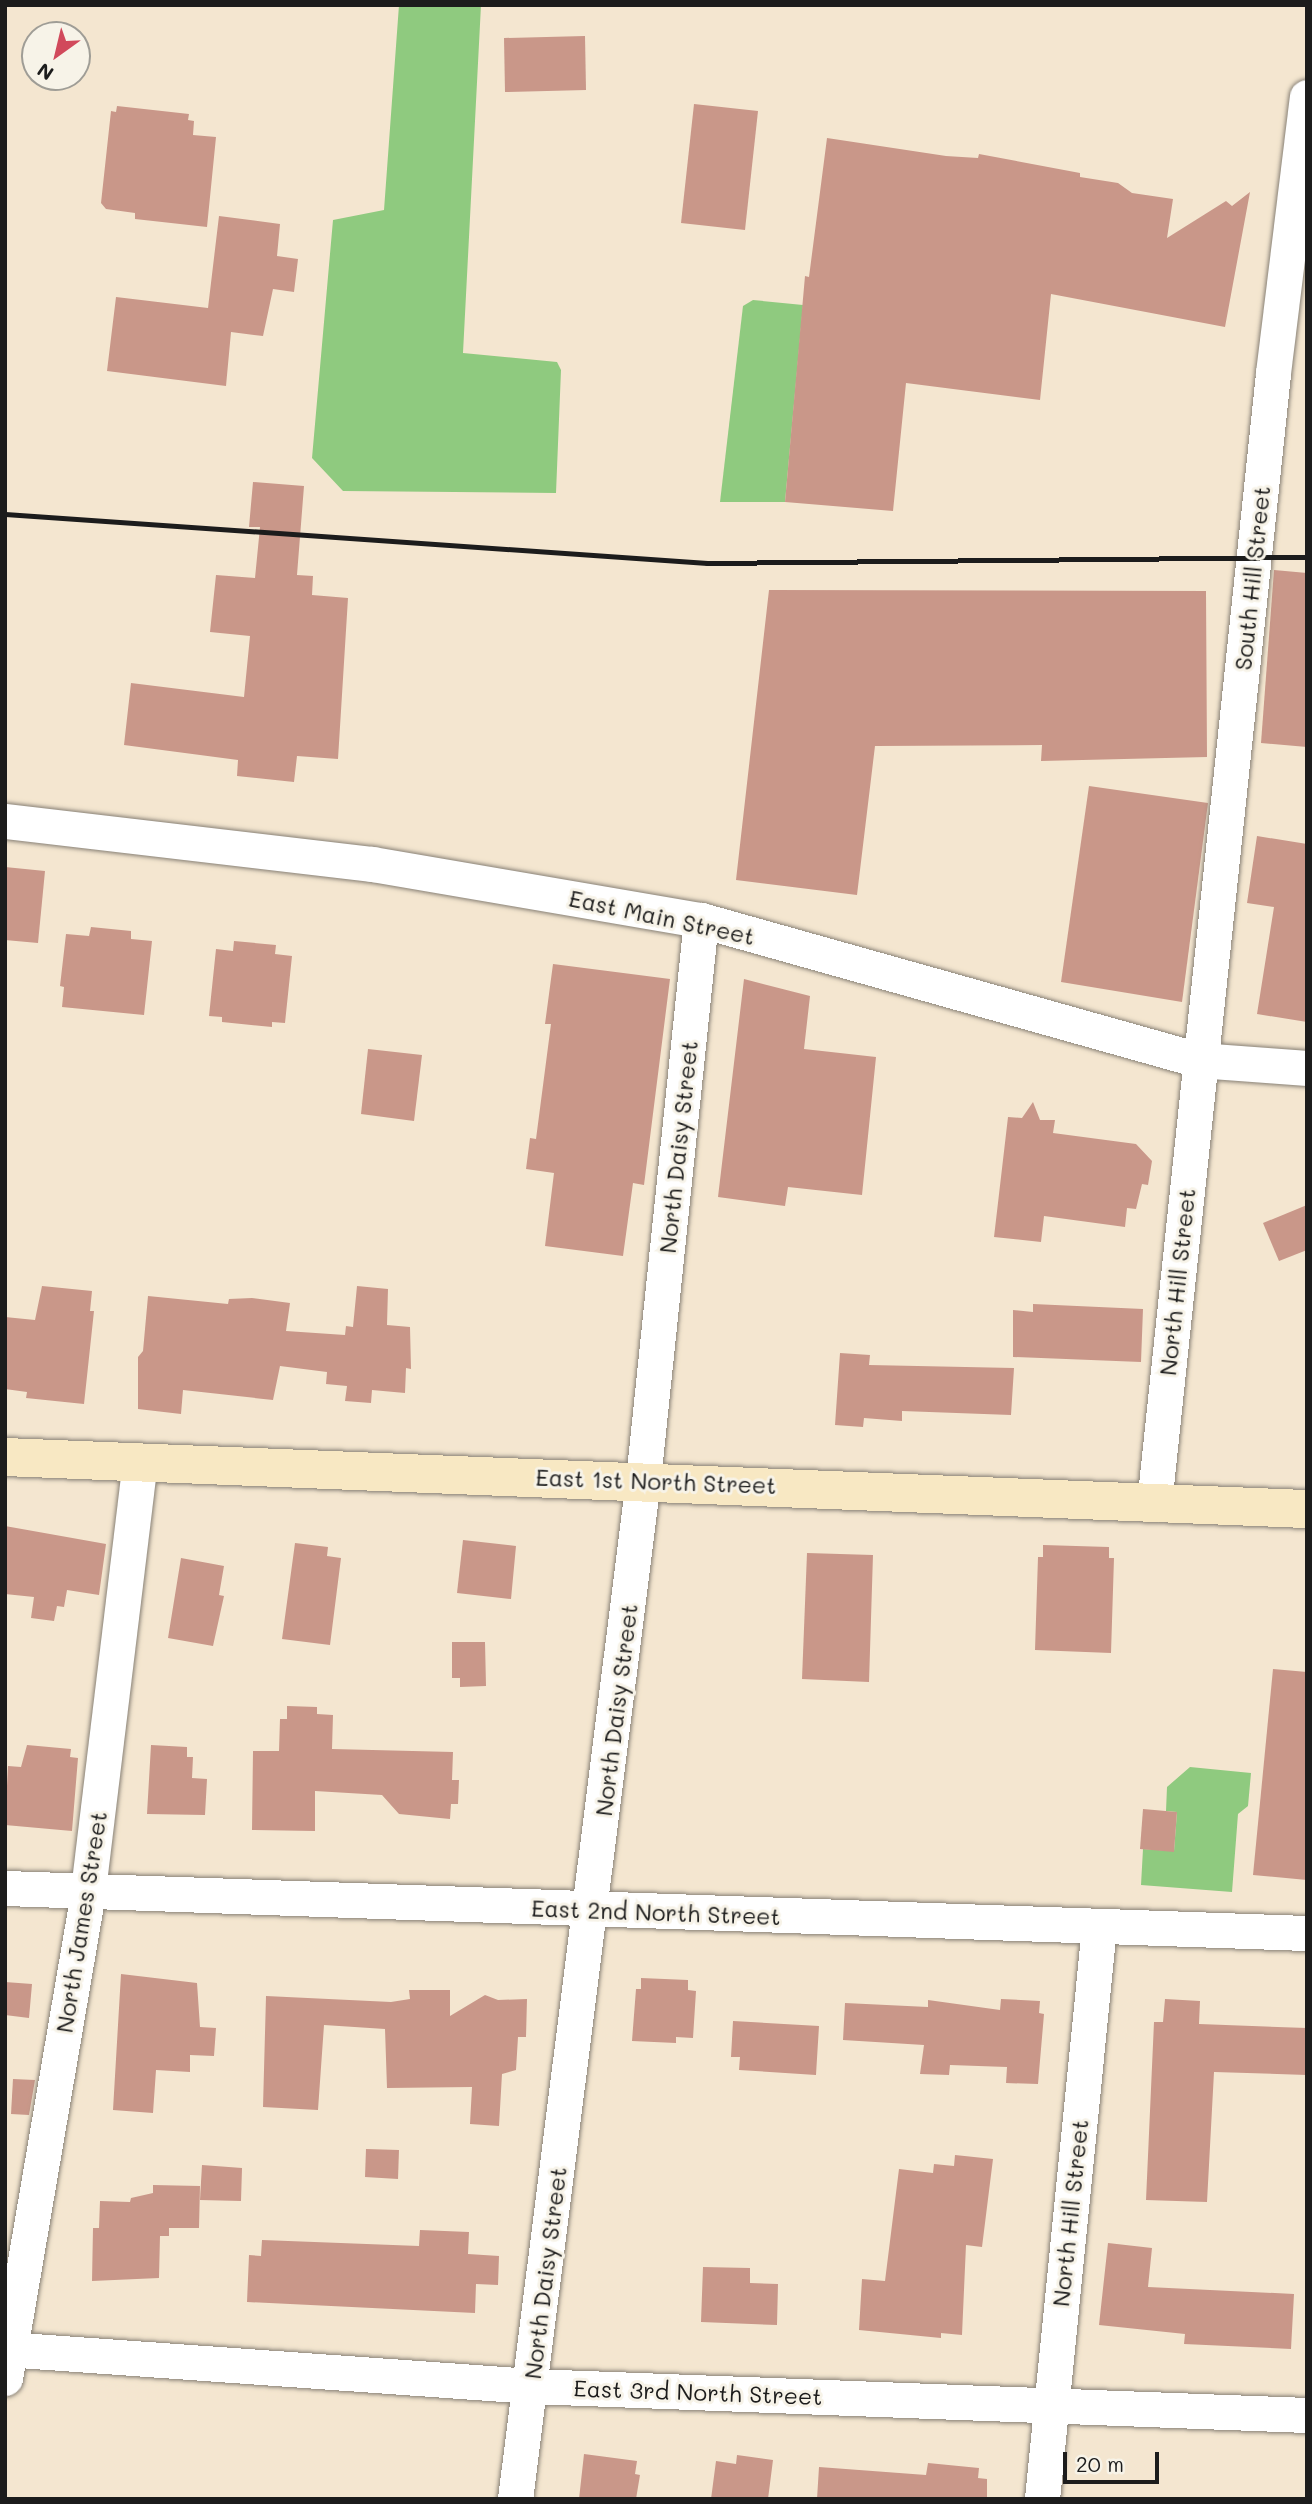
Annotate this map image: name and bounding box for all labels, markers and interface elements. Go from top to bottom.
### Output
north arrow [21,21,91,91]
text: N [32,58,58,87]
street label: South Hill Street [1229,484,1275,672]
street label: East Main Street [567,884,757,950]
street label: North Daisy Street [653,1039,703,1255]
street label: North Hill Street [1153,1187,1201,1377]
street label: East 1st North Street [535,1463,777,1499]
street label: North Daisy Street [589,1602,643,1818]
street label: North James Street [50,1809,112,2035]
street label: East 2nd North Street [531,1894,781,1930]
street label: North Hill Street [1046,2118,1094,2308]
street label: North Daisy Street [518,2165,572,2381]
street label: East 3rd North Street [573,2374,823,2410]
scale bar [1067,2438,1163,2482]
text: 20 m [1076,2450,1124,2477]

